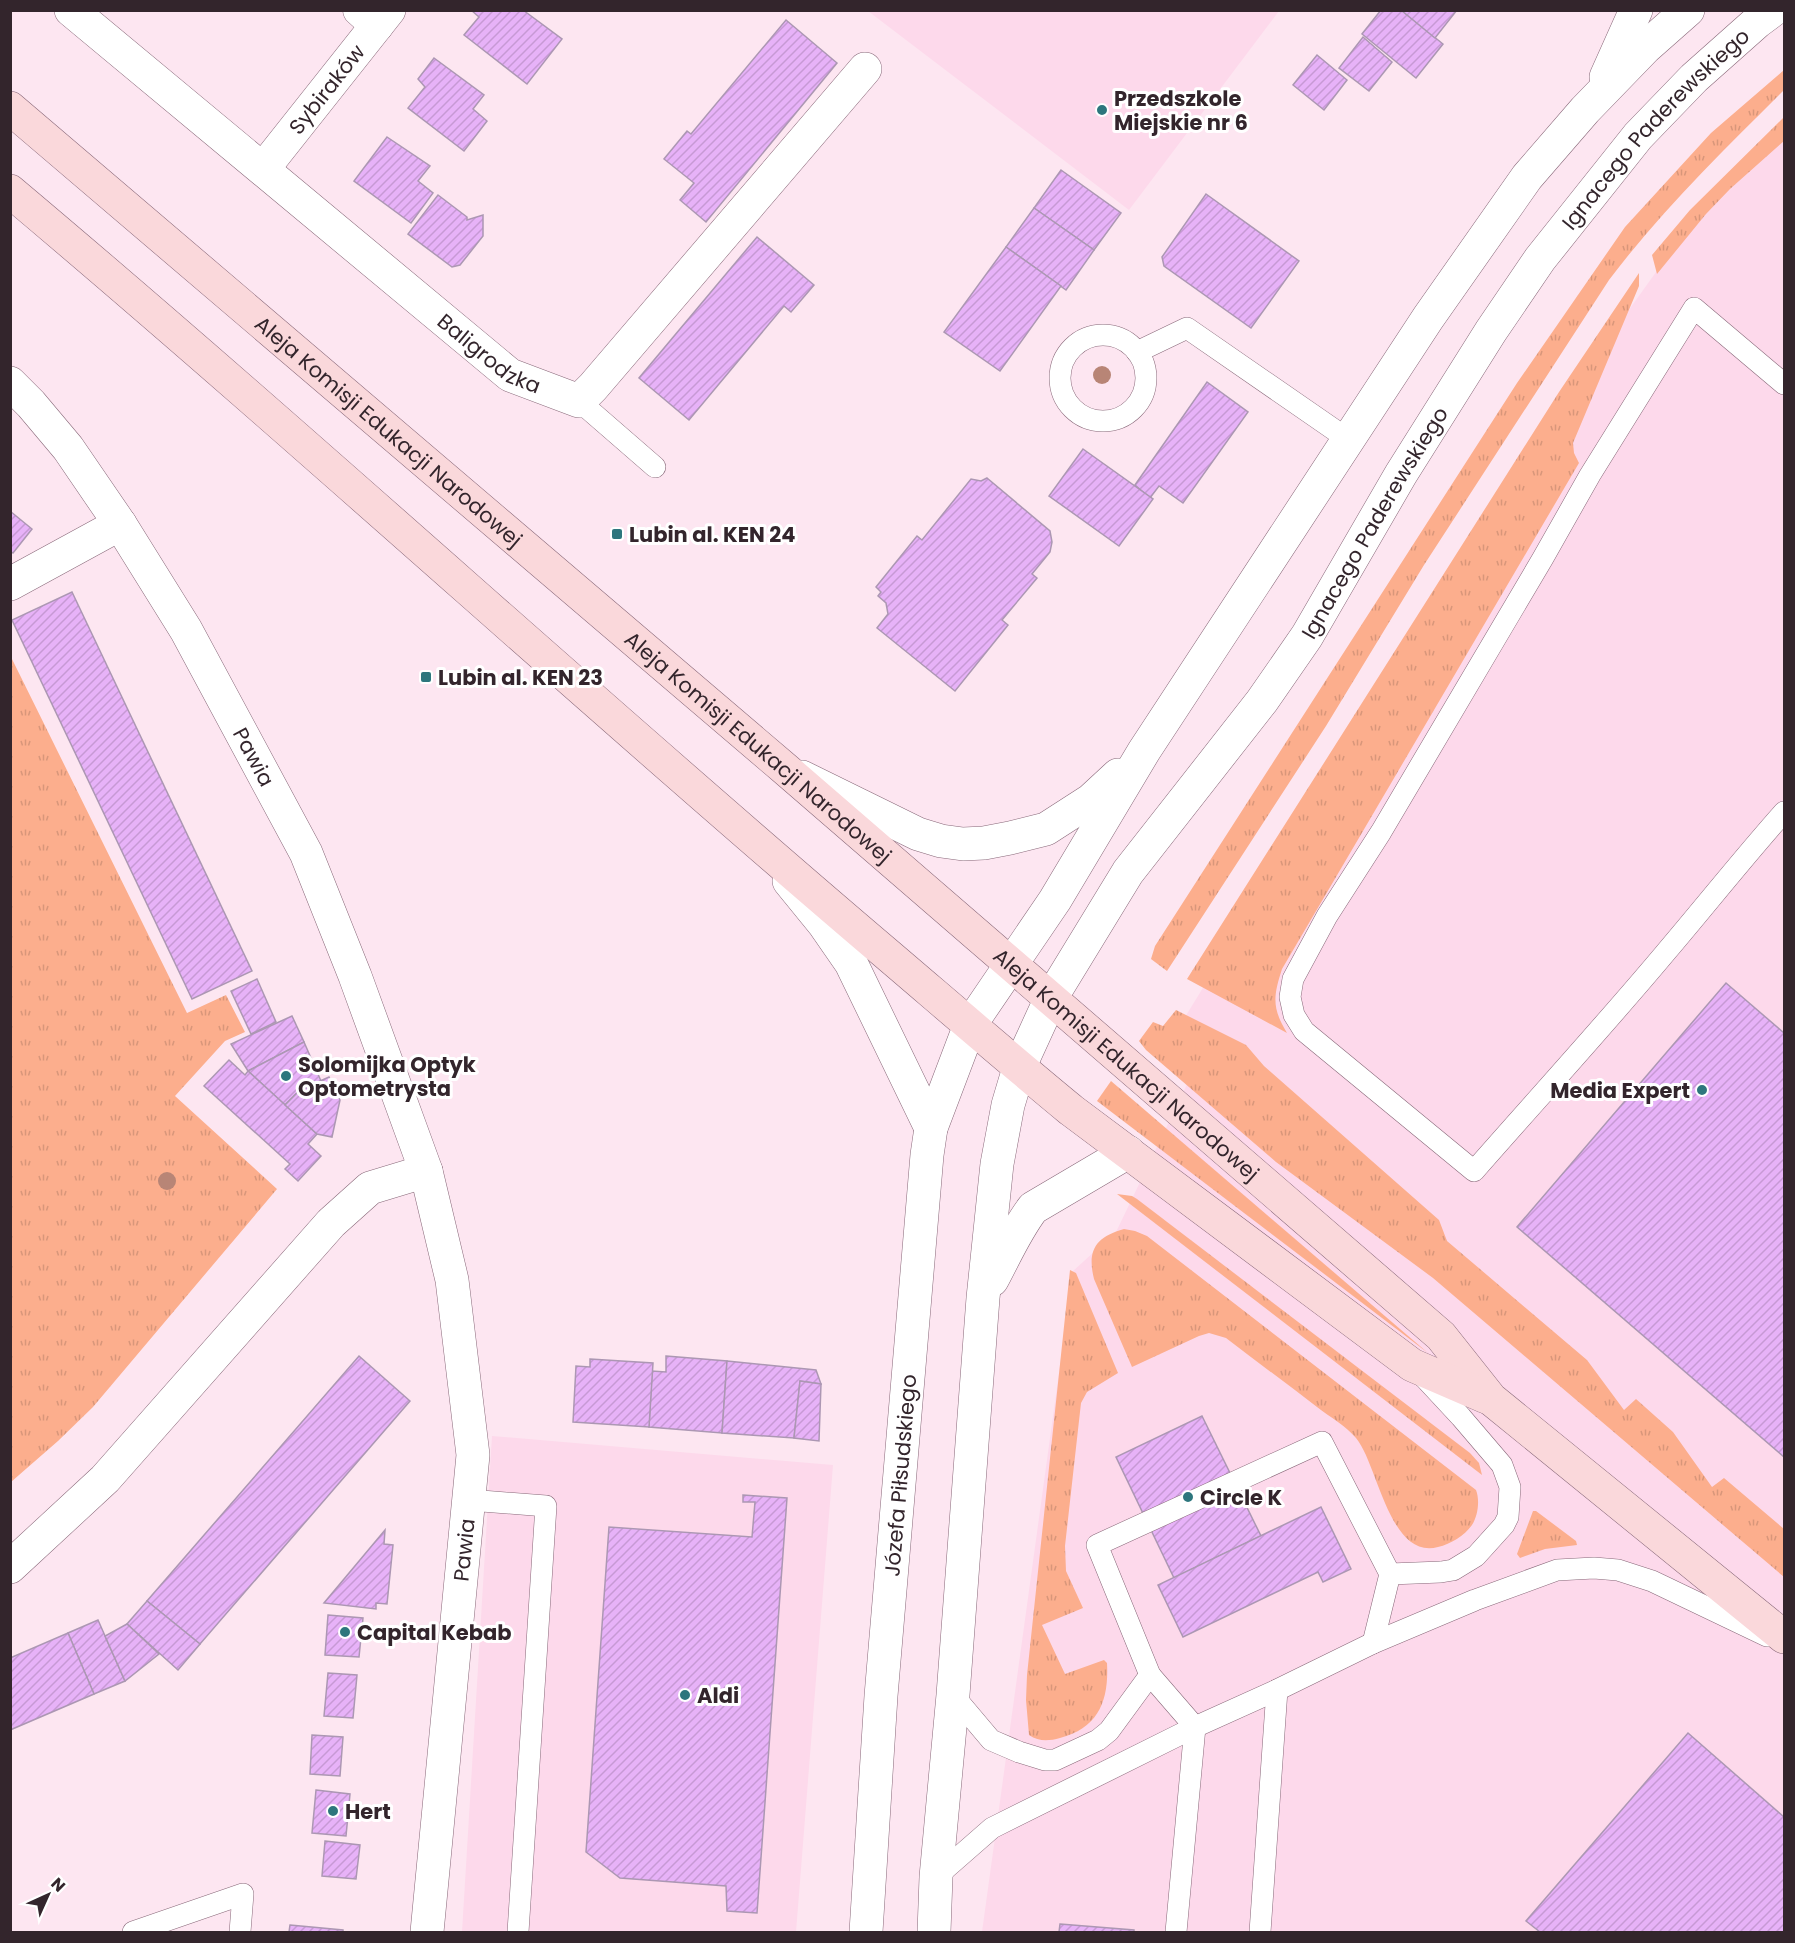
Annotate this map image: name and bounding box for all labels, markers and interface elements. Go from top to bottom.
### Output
street label: Ignacego Paderewskiego [1555,21,1755,235]
street label: Sybiraków [282,38,371,140]
place label: Przedszkole Miejskie nr 6 [1114,84,1248,137]
marker: Przedszkole Miejskie nr 6 [1095,103,1109,117]
street label: Baligrodzka [432,306,545,400]
street label: Aleja Komisji Edukacji Narodowej [249,309,529,553]
street label: Ignacego Paderewskiego [1294,401,1454,644]
place label: Lubin al. KEN 24 [629,520,796,549]
marker: Lubin al. KEN 24 [610,527,624,541]
street label: Aleja Komisji Edukacji Narodowej [619,624,898,869]
place label: Lubin al. KEN 23 [438,663,603,692]
marker: Lubin al. KEN 23 [419,670,433,684]
street label: Pawia [226,722,282,791]
street label: Aleja Komisji Edukacji Narodowej [987,941,1266,1187]
place label: Solomijka Optyk Optometrysta [298,1050,476,1103]
marker: Solomijka Optyk Optometrysta [279,1069,293,1083]
place label: Media Expert [1550,1076,1690,1105]
marker: Media Expert [1695,1083,1709,1097]
street label: Józefa Piłsudskiego [877,1373,923,1578]
place label: Circle K [1200,1483,1282,1512]
marker: Circle K [1181,1490,1195,1504]
street label: Pawia [446,1517,482,1583]
place label: Capital Kebab [357,1618,512,1647]
marker: Capital Kebab [338,1625,352,1639]
place label: Aldi [697,1681,739,1710]
marker: Aldi [678,1688,692,1702]
place label: Hert [345,1797,391,1826]
marker: Hert [326,1804,340,1818]
north arrow [18,1865,78,1925]
text: N [46,1872,71,1897]

